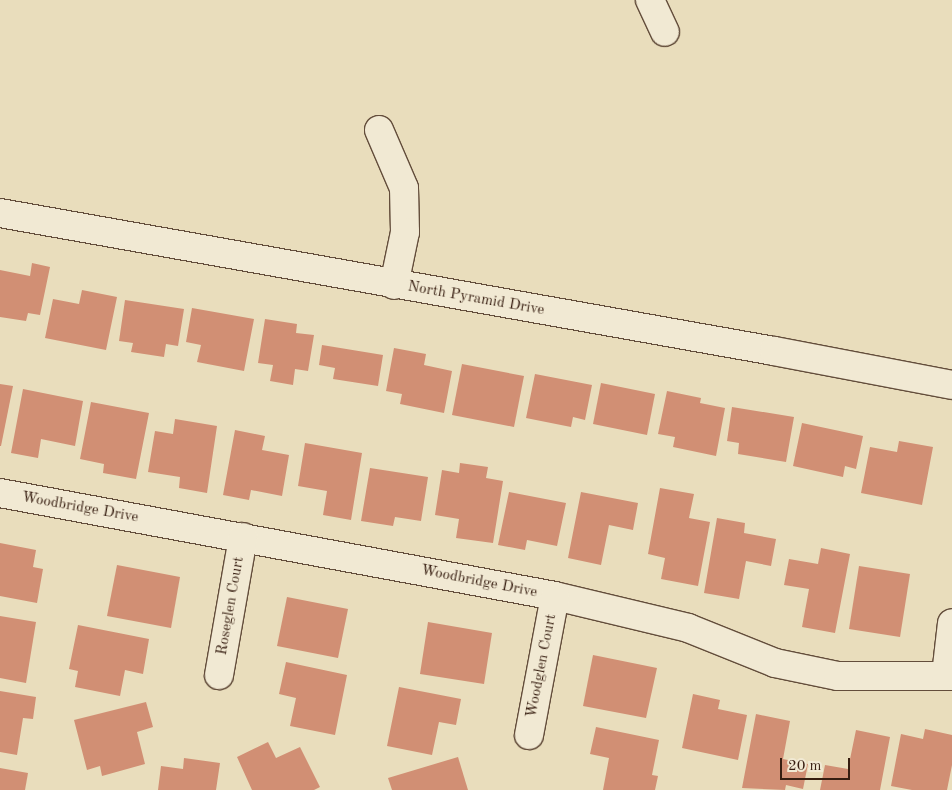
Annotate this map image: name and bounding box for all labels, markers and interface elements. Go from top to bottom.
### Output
street label: North Pyramid Drive [406,278,546,320]
street label: Woodbridge Drive [20,489,140,527]
street label: Roseglen Court [213,555,249,657]
street label: Woodbridge Drive [419,562,539,602]
street label: Woodglen Court [523,612,561,720]
scale bar [782,748,852,780]
text: 20 m [788,759,822,774]

